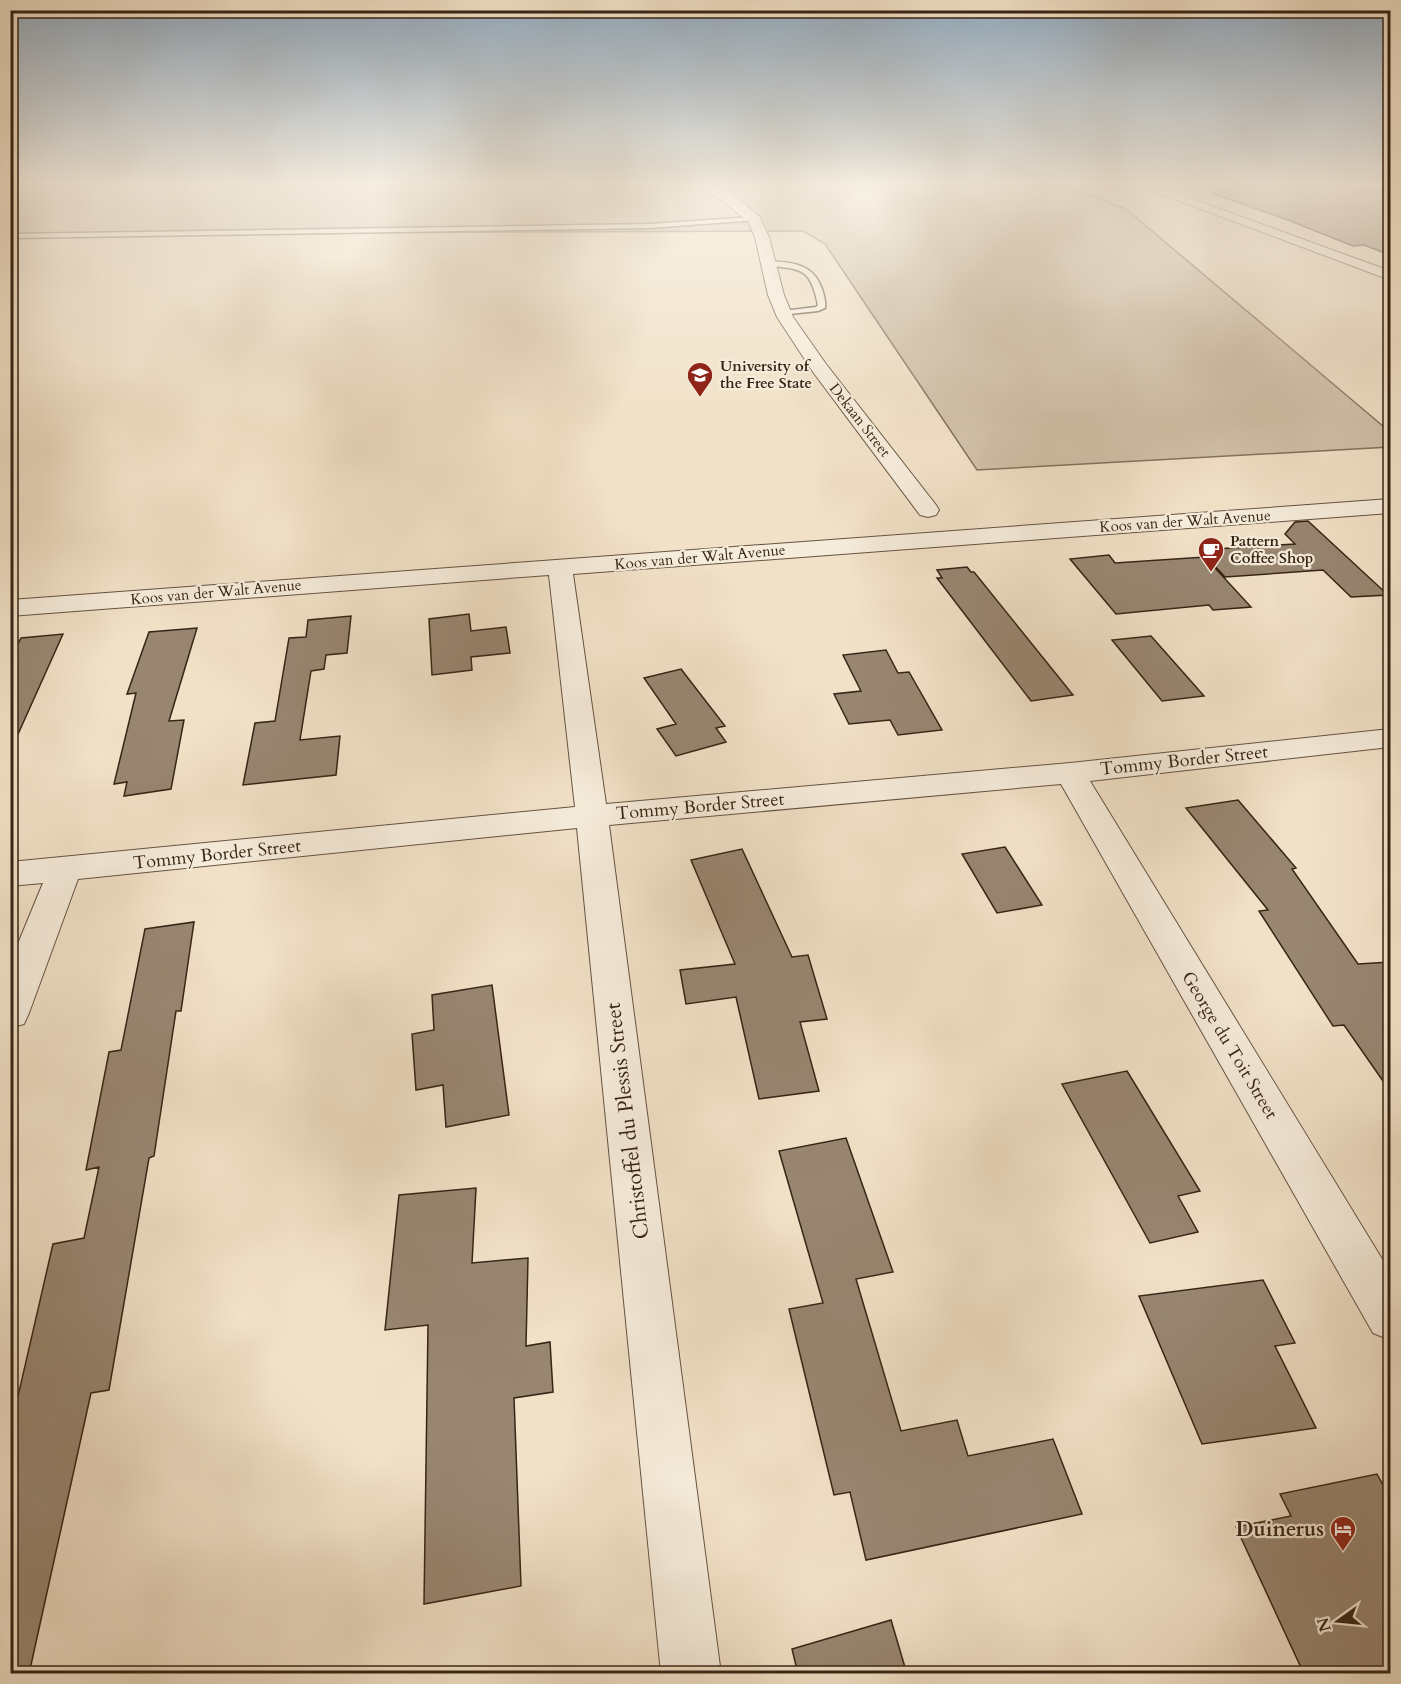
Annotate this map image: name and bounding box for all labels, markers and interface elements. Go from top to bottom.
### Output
place label: University of the Free State [720,356,812,393]
school or university icon: University of the Free State [685,360,715,398]
street label: Dekaan Street [825,379,895,461]
street label: Koos van der Walt Avenue [1099,505,1271,537]
place label: Pattern Coffee Shop [1230,531,1313,568]
cafe icon: Pattern Coffee Shop [1196,535,1226,573]
street label: Koos van der Walt Avenue [614,540,787,574]
street label: Koos van der Walt Avenue [130,575,303,609]
street label: Tommy Border Street [1099,739,1270,782]
street label: Tommy Border Street [615,787,785,826]
street label: Tommy Border Street [132,833,303,876]
street label: George du Toit Street [1176,967,1284,1124]
street label: Christoffel du Plessis Street [599,1001,656,1241]
hotel icon: Duinerus [1328,1514,1358,1552]
place label: Duinerus [1235,1515,1324,1544]
north arrow [1308,1591,1368,1651]
text: N [1312,1615,1337,1634]

